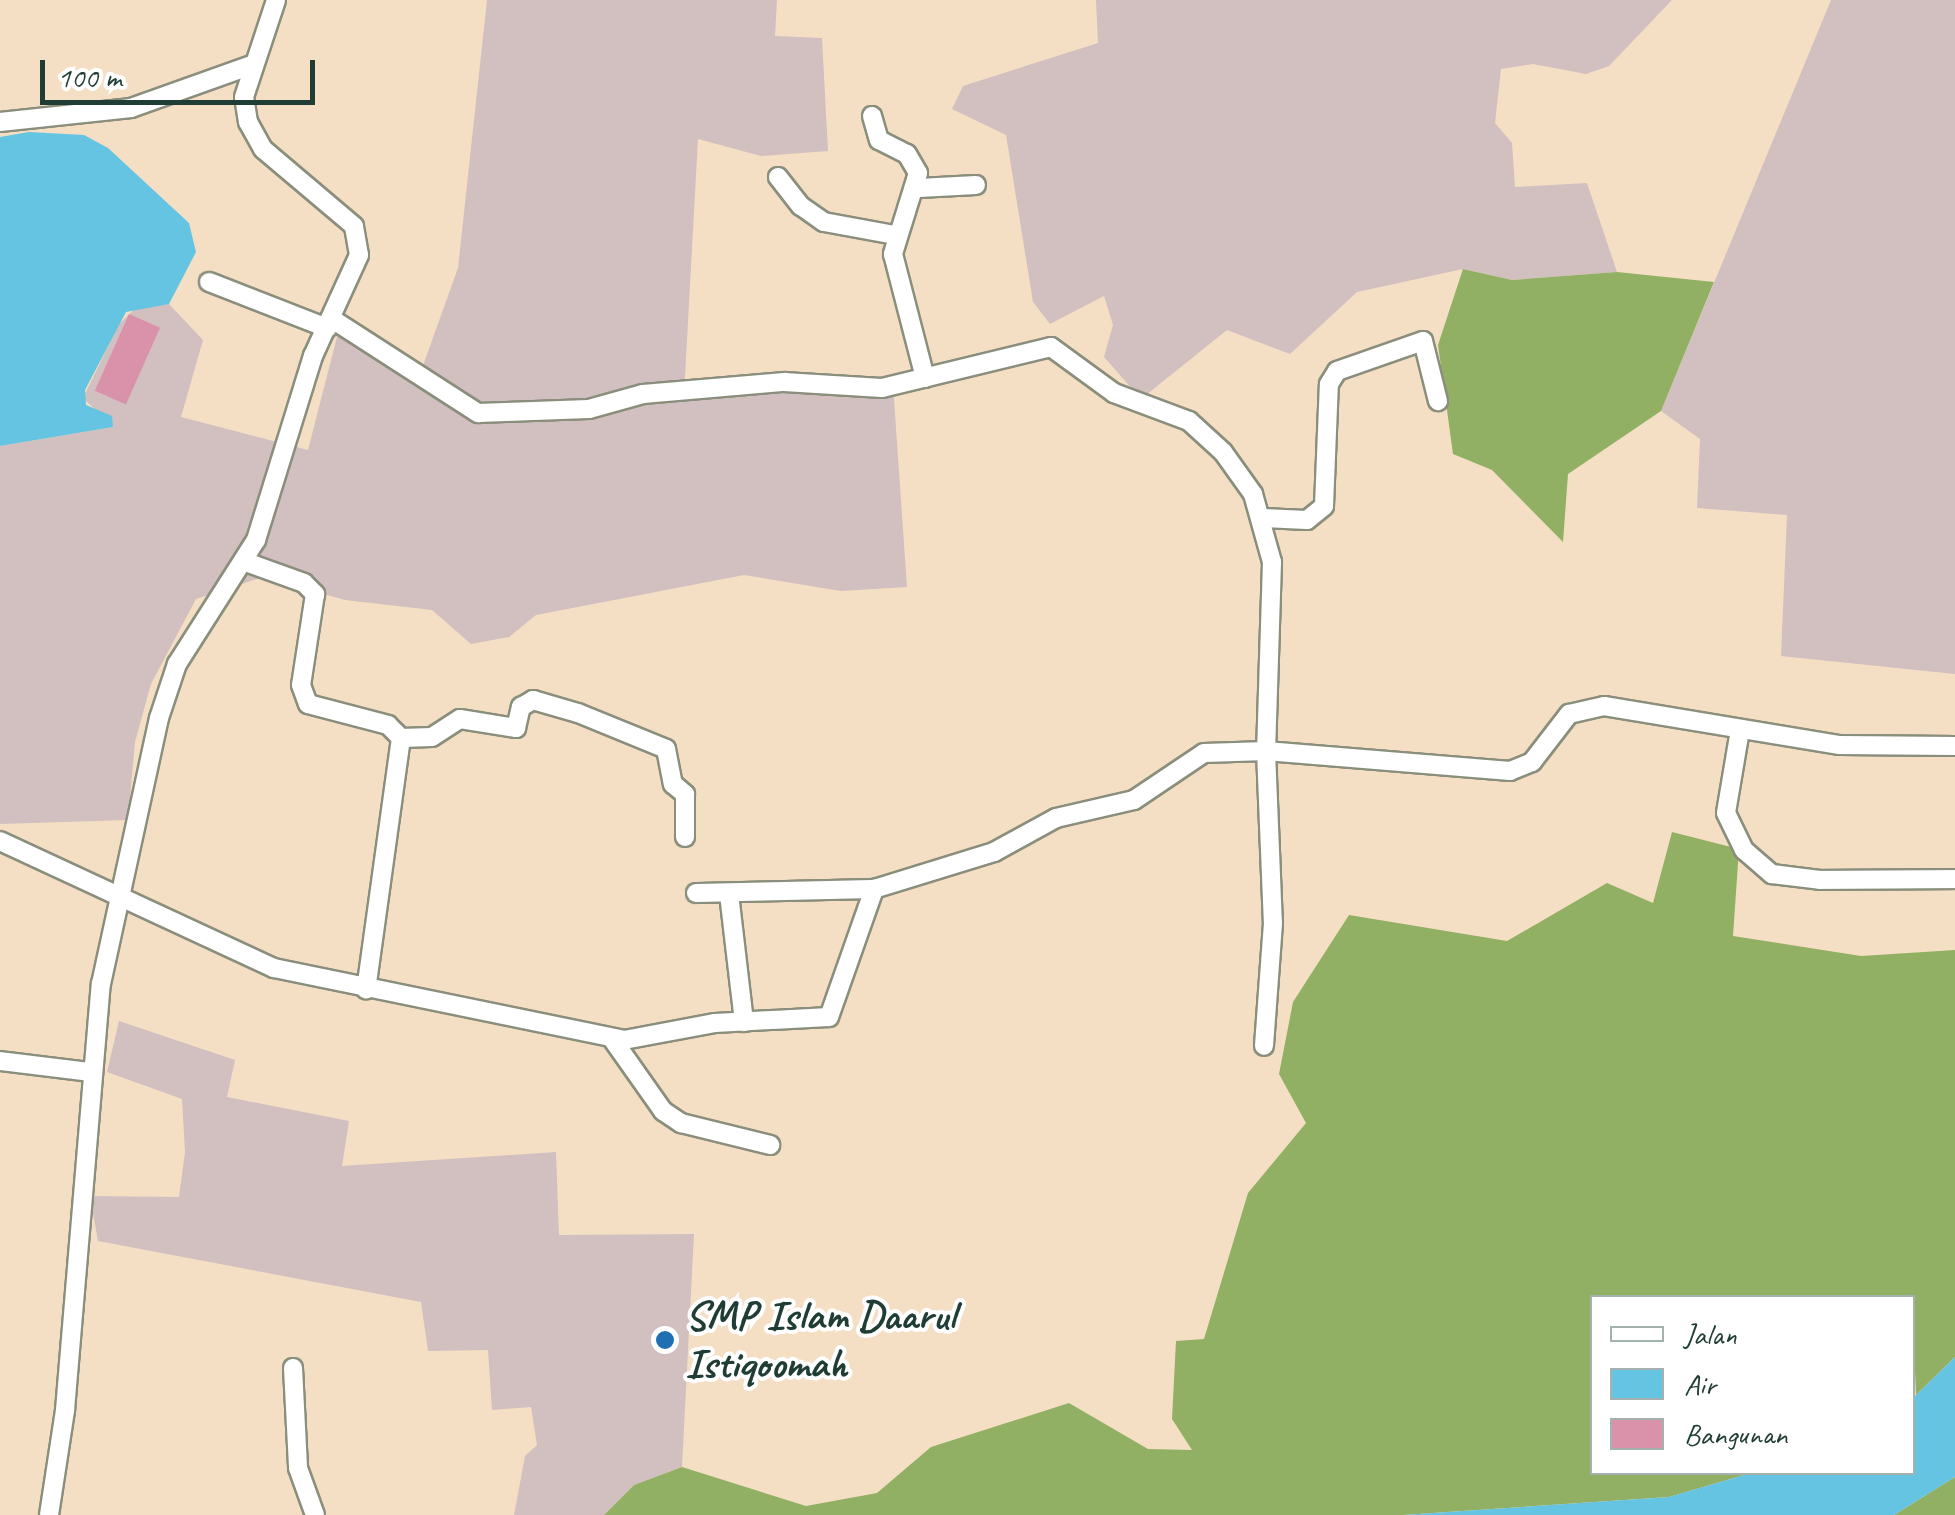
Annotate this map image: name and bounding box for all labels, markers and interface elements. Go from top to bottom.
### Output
scale bar [45,40,320,102]
text: 100 m [57,58,122,96]
place label: SMP Islam Daarul Istiqoomah [685,1291,956,1390]
legend [1590,1295,1915,1475]
text: Jalan [1684,1315,1737,1353]
marker: SMP Islam Daarul Istiqoomah [654,1329,676,1351]
text: Air [1684,1365,1715,1403]
text: Bangunan [1684,1415,1787,1453]

